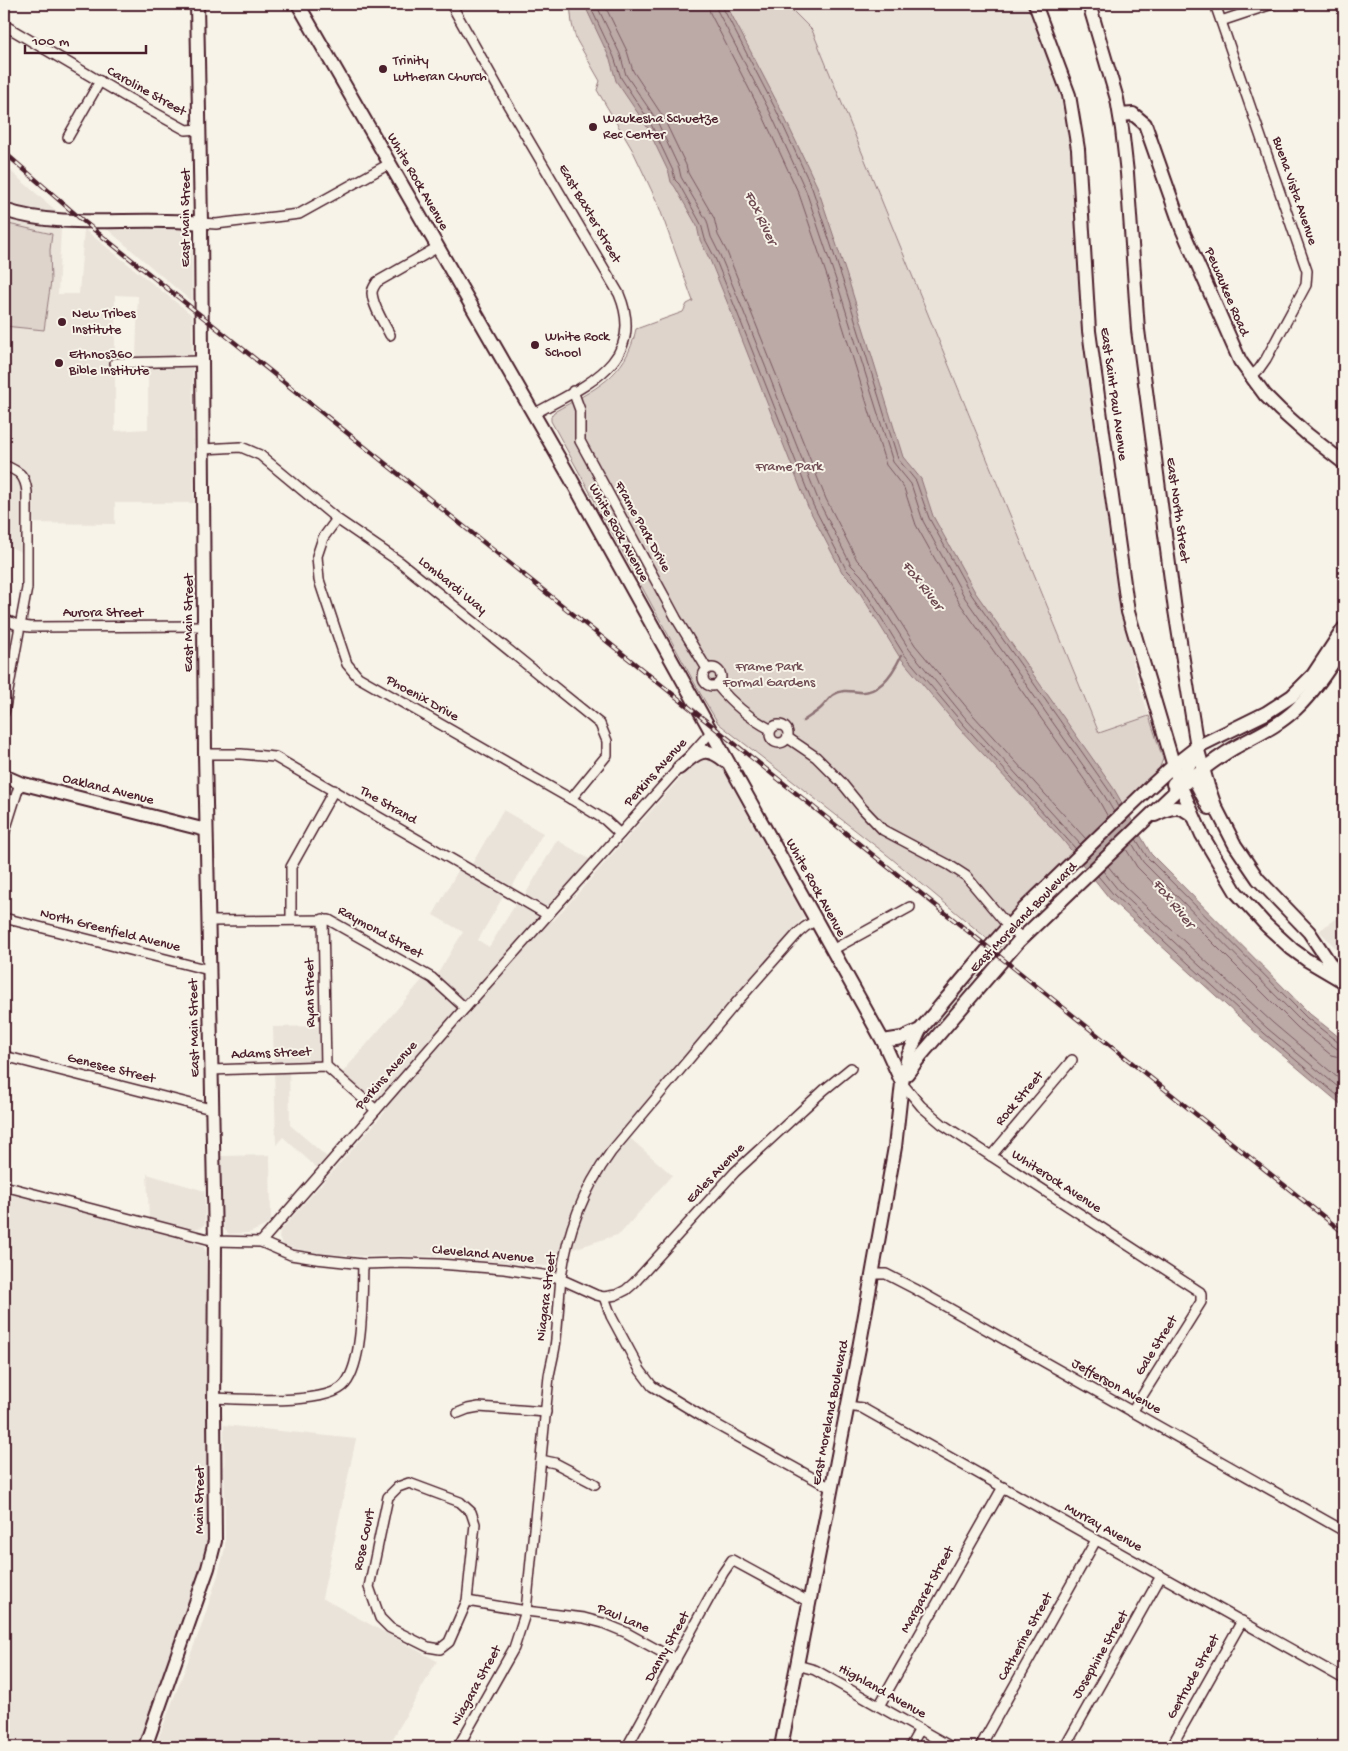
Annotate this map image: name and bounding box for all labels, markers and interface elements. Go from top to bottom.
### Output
scale bar [25,22,146,54]
text: 100 m [31,33,70,51]
place label: Trinity Lutheran Church [392,53,487,86]
street label: Caroline Street [103,63,190,121]
marker: Trinity Lutheran Church [377,63,389,75]
place label: Waukesha Schuetze Rec Center [603,111,719,144]
marker: Waukesha Schuetze Rec Center [587,121,599,133]
street label: White Rock Avenue [382,130,452,234]
street label: Buena Vista Avenue [1267,134,1321,248]
street label: East Baxter Street [554,161,625,268]
street label: East Main Street [178,167,195,267]
water label: Fox River [739,188,782,250]
street label: Pewaukee Road [1199,244,1253,341]
place label: New Tribes Institute [72,306,137,339]
marker: New Tribes Institute [56,316,68,328]
street label: East Saint Paul Avenue [1095,326,1131,462]
place label: White Rock School [545,329,611,362]
marker: White Rock School [529,339,541,351]
place label: Ethnos360 Bible Institute [68,347,150,380]
marker: Ethnos360 Bible Institute [53,357,65,369]
street label: East North Street [1161,456,1193,565]
park label: Frame Park [754,459,824,476]
street label: Frame Park Drive [610,478,674,576]
street label: White Rock Avenue [584,481,652,586]
street label: Lombardi Way [414,553,490,619]
water label: Fox River [897,558,949,616]
street label: East Main Street [181,572,198,672]
street label: Aurora Street [63,605,144,622]
park label: Frame Park Formal Gardens [722,659,816,692]
street label: Phoenix Drive [382,672,462,726]
street label: Perkins Avenue [620,735,692,812]
street label: Oakland Avenue [61,770,156,810]
street label: The Strand [355,782,421,830]
street label: White Rock Avenue [781,836,849,941]
street label: East Moreland Boulevard [967,858,1083,977]
water label: Fox River [1148,876,1200,934]
street label: Raymond Street [334,903,427,964]
street label: North Greenfield Avenue [38,905,183,957]
street label: Ryan Street [302,957,320,1028]
street label: East Main Street [186,977,204,1077]
street label: Perkins Avenue [352,1037,422,1115]
street label: Adams Street [231,1044,313,1064]
street label: Genesee Street [65,1050,158,1088]
street label: Rock Street [992,1067,1049,1130]
street label: Eales Avenue [683,1140,750,1208]
street label: Whiterock Avenue [1008,1147,1105,1218]
street label: Cleveland Avenue [431,1242,536,1268]
street label: Niagara Street [533,1250,561,1342]
street label: Gale Street [1132,1312,1183,1379]
street label: East Moreland Boulevard [809,1337,854,1487]
street label: Jefferson Avenue [1068,1355,1164,1419]
street label: Main Street [192,1465,209,1534]
street label: Murray Avenue [1061,1500,1146,1557]
street label: Rose Court [350,1506,380,1572]
street label: Margaret Street [897,1542,960,1636]
street label: Catherine Street [995,1589,1058,1684]
street label: Paul Lane [593,1600,652,1638]
street label: Josephine Street [1069,1607,1134,1702]
street label: Danny Street [641,1608,695,1686]
street label: Gertrude Street [1164,1631,1225,1722]
street label: Niagara Street [448,1642,507,1729]
street label: Highland Avenue [835,1661,929,1723]

